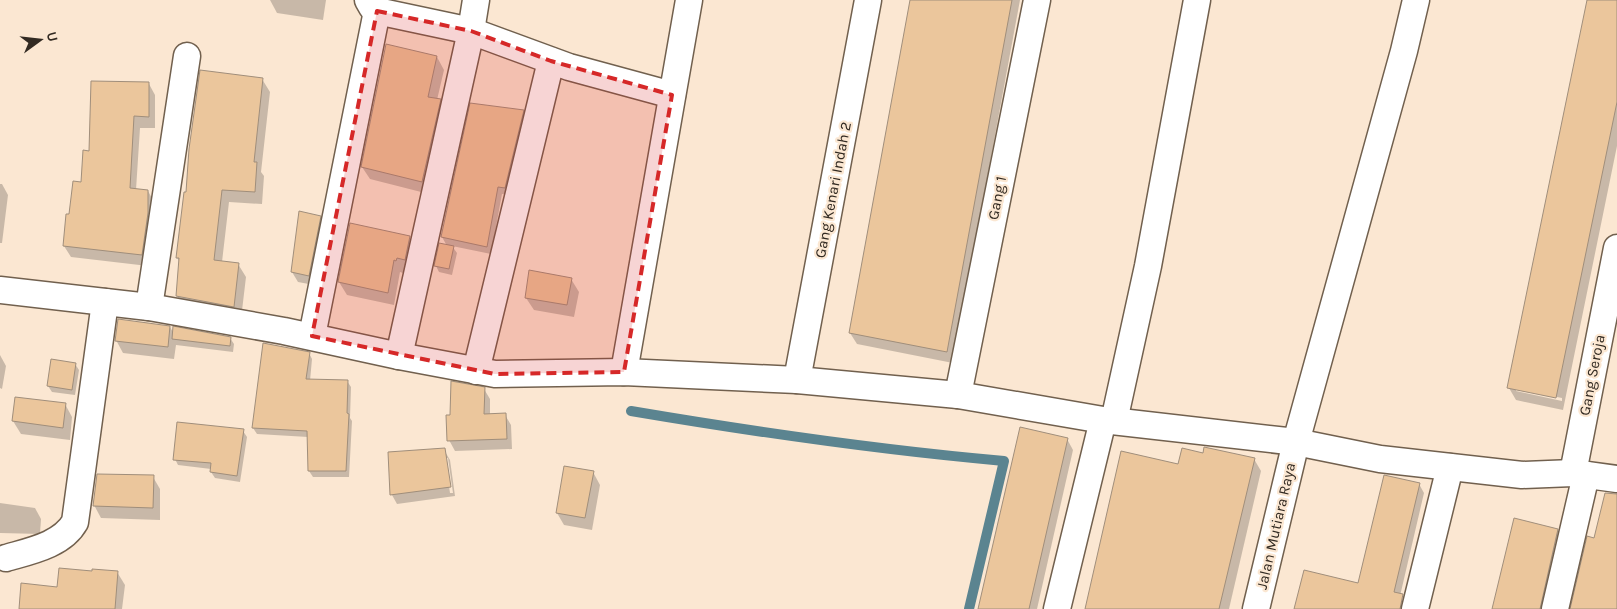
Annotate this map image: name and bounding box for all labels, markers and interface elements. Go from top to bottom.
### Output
north arrow [15,15,65,65]
text: U [43,30,62,44]
street label: Gang Kenari Indah 2 [811,120,855,260]
street label: Gang 1 [984,175,1010,221]
street label: Gang Seroja [1575,333,1609,417]
street label: Jalan Mutiara Raya [1253,461,1299,591]

